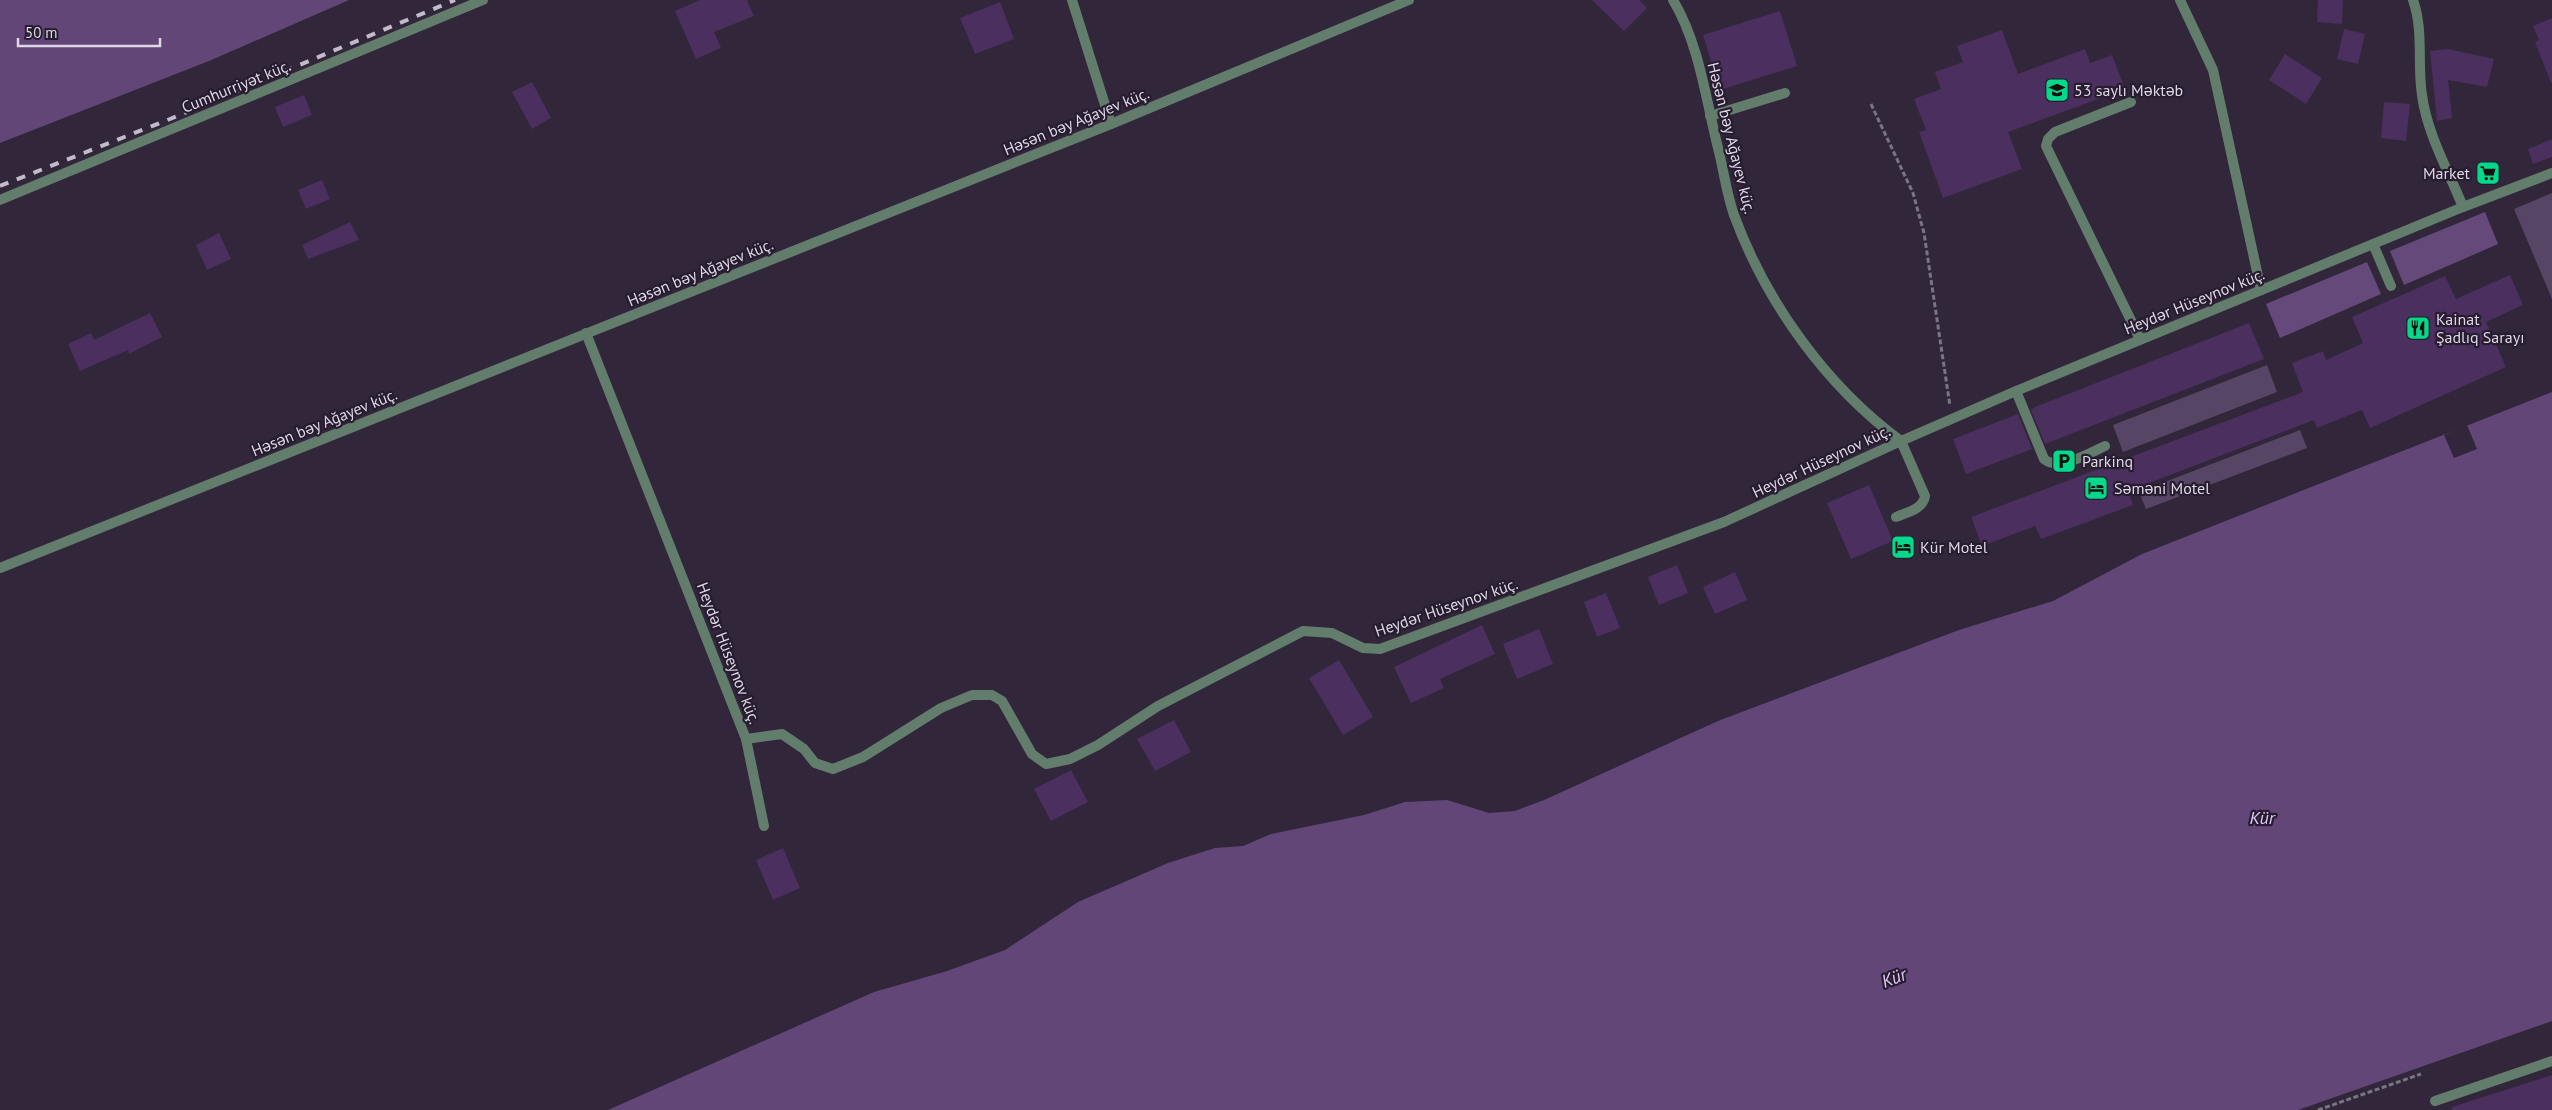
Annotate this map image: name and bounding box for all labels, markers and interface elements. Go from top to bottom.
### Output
scale bar [18,15,160,47]
text: 50 m [25,23,58,42]
street label: Cumhurriyət küç. [178,55,294,117]
street label: Həsən bəy Ağayev küç. [1703,60,1761,216]
school or university icon: 53 saylı Məktəb [2044,77,2070,103]
place label: 53 saylı Məktəb [2074,80,2183,100]
street label: Həsən bəy Ağayev küç. [1000,83,1152,159]
supermarket icon: Market [2475,160,2501,186]
place label: Market [2423,163,2471,183]
street label: Həsən bəy Ağayev küç. [624,234,776,310]
street label: Heydər Hüseynov küç. [2121,264,2267,338]
place label: Kainat Şadlıq Sarayı [2436,309,2524,347]
restaurant icon: Kainat Şadlıq Sarayı [2405,315,2431,341]
street label: Həsən bəy Ağayev küç. [248,384,400,460]
street label: Heydər Hüseynov küç. [1749,420,1893,502]
parking icon: Parkinq [2051,448,2077,474]
place label: Parkinq [2082,451,2133,471]
hotel icon: Səməni Motel [2083,475,2109,501]
place label: Səməni Motel [2114,478,2210,498]
hotel icon: Kür Motel [1890,534,1916,560]
place label: Kür Motel [1920,537,1988,557]
street label: Heydər Hüseynov küç. [1372,573,1520,641]
street label: Heydər Hüseynov küç. [693,579,765,727]
water label: Kür [2249,806,2276,829]
water label: Kür [1878,962,1911,993]

